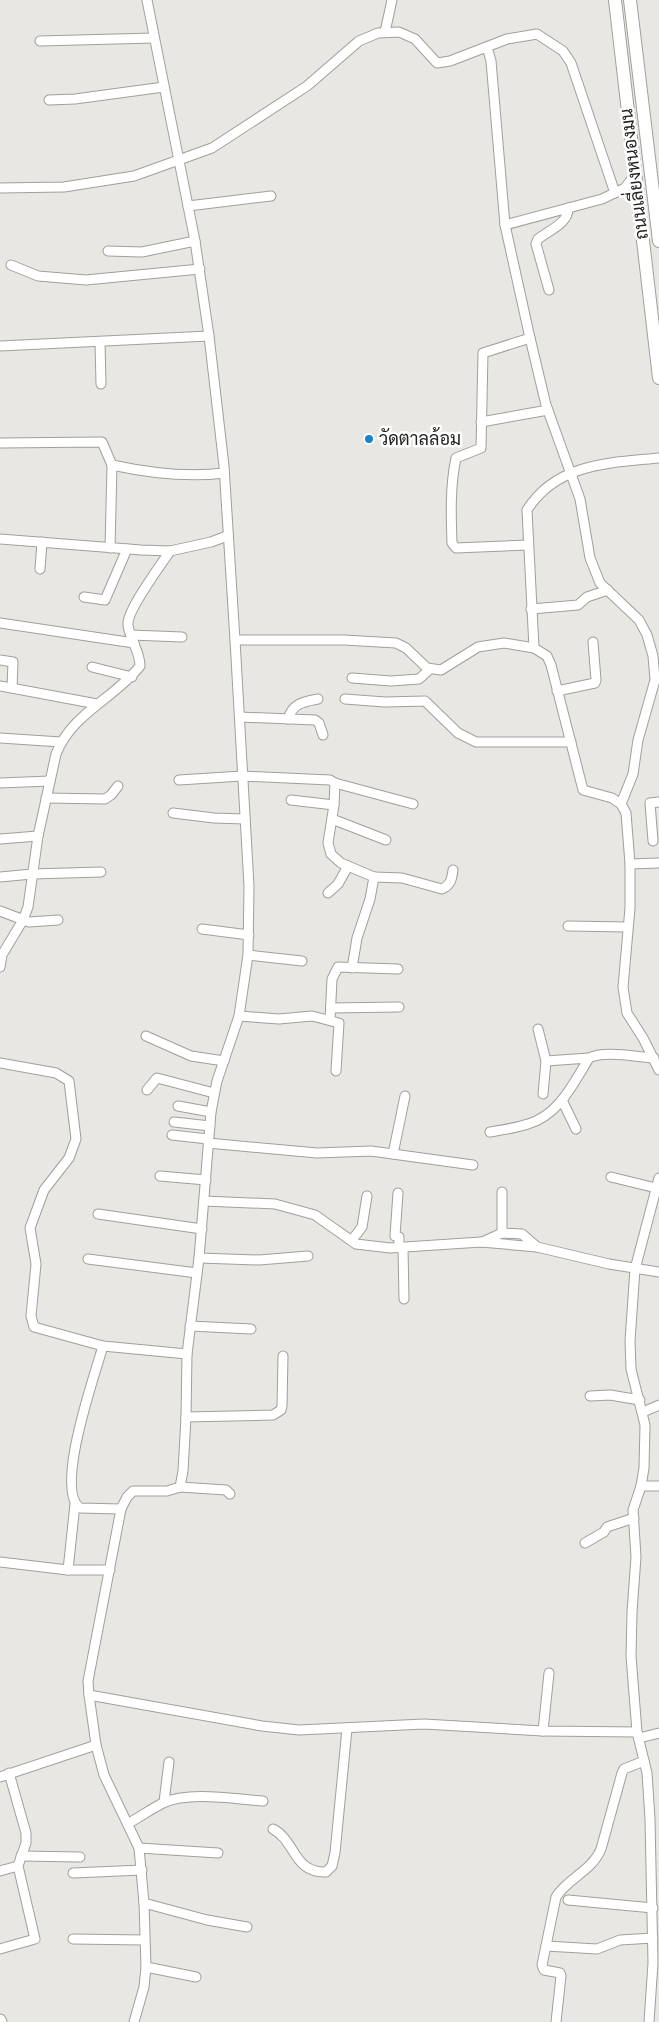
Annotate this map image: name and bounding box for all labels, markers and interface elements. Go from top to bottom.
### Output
street label: ถนนเลี่ยงหนองมน [610,107,653,241]
place label: วัดตาลล้อม [379,427,461,450]
marker: วัดตาลล้อม [363,433,375,445]

